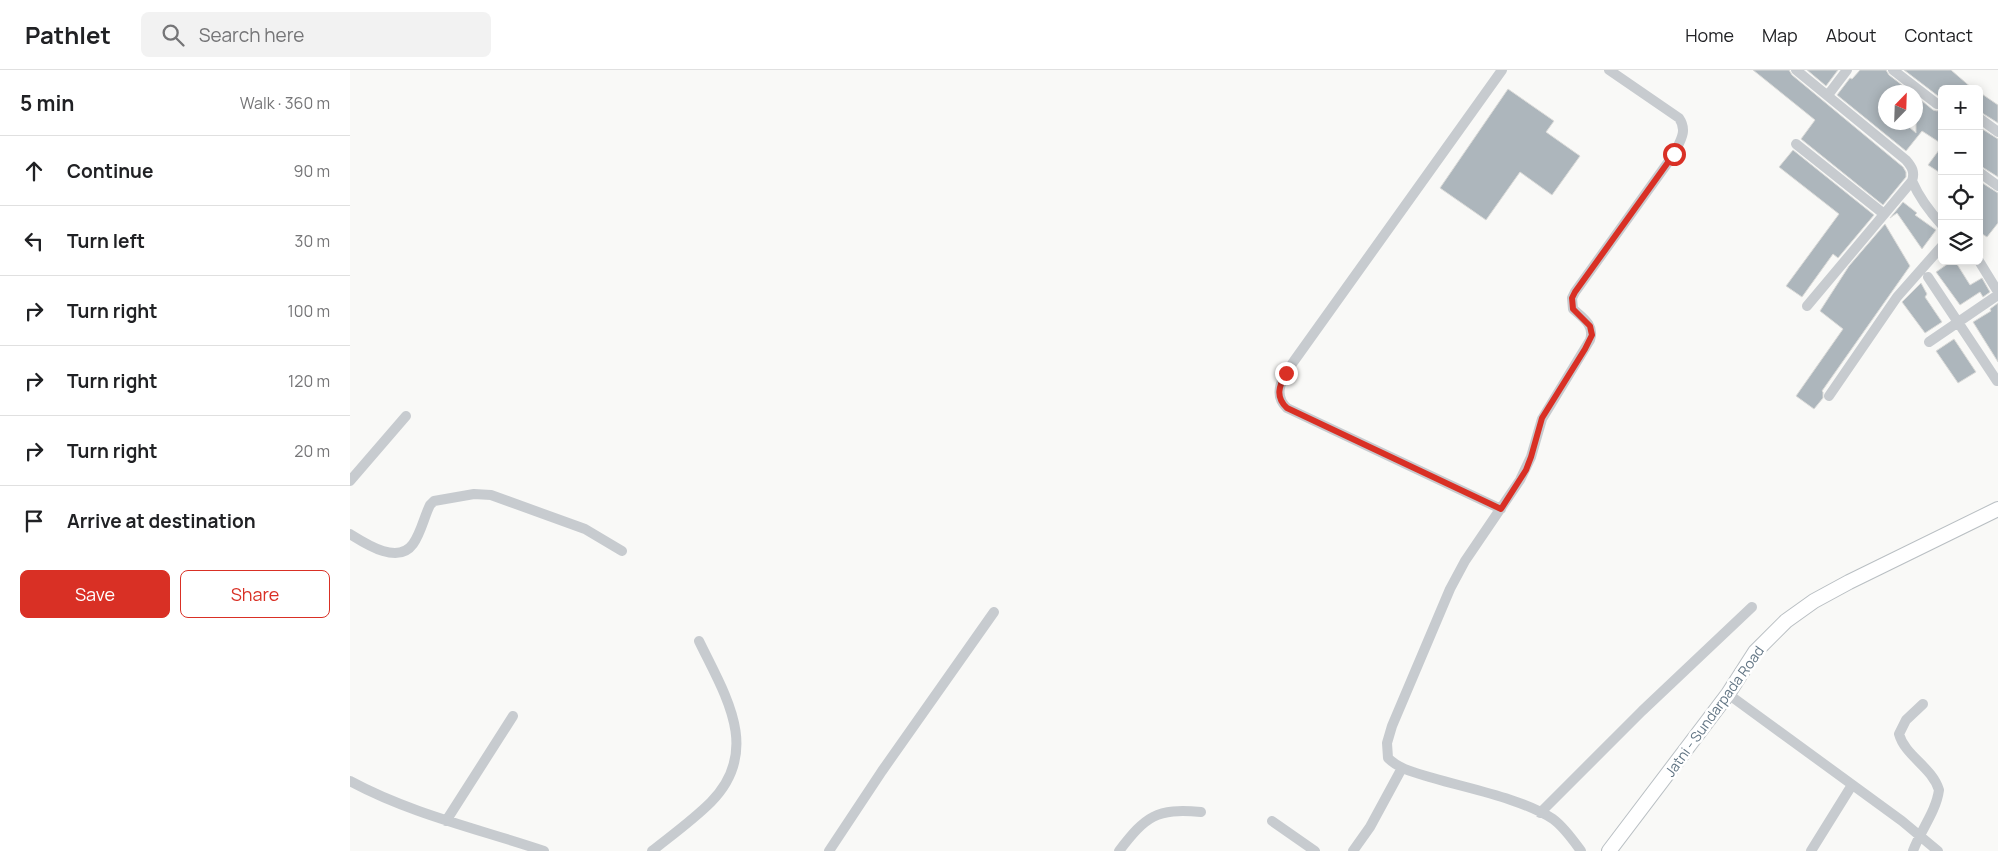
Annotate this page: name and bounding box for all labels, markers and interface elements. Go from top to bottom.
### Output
search box [141,12,491,57]
text: Pathlet [25,18,111,51]
icon: search [159,21,187,49]
text: Search here [199,22,304,48]
text: Home [1685,23,1734,47]
text: Map [1762,23,1798,47]
text: About [1826,23,1876,47]
text: Contact [1904,23,1973,47]
north arrow [1878,85,1923,130]
map controls [1938,85,1983,265]
button: + [1938,85,1983,130]
text: 5 min [20,89,74,117]
text: Walk · 360 m [240,92,330,114]
button: − [1938,130,1983,175]
route start [1663,143,1686,166]
icon: ahead [20,157,48,185]
text: Continue [67,158,153,184]
text: 90 m [294,160,330,182]
button: locate [1938,175,1983,220]
button: layers [1938,220,1983,265]
icon: left [20,227,48,255]
text: Turn left [67,228,145,254]
text: 30 m [295,230,330,252]
icon: right [20,297,48,325]
text: Turn right [67,298,157,324]
text: 100 m [287,300,330,322]
route end [1275,362,1298,385]
icon: right [20,367,48,395]
text: Turn right [67,368,157,394]
text: 120 m [288,370,330,392]
icon: right [20,437,48,465]
text: Turn right [67,438,157,464]
text: 20 m [294,440,330,462]
icon: arrive [20,507,48,535]
text: Arrive at destination [67,508,256,534]
button: Save [20,570,170,618]
button: Share [180,570,330,618]
street label: Jatni - Sundarpada Road [1660,642,1768,780]

